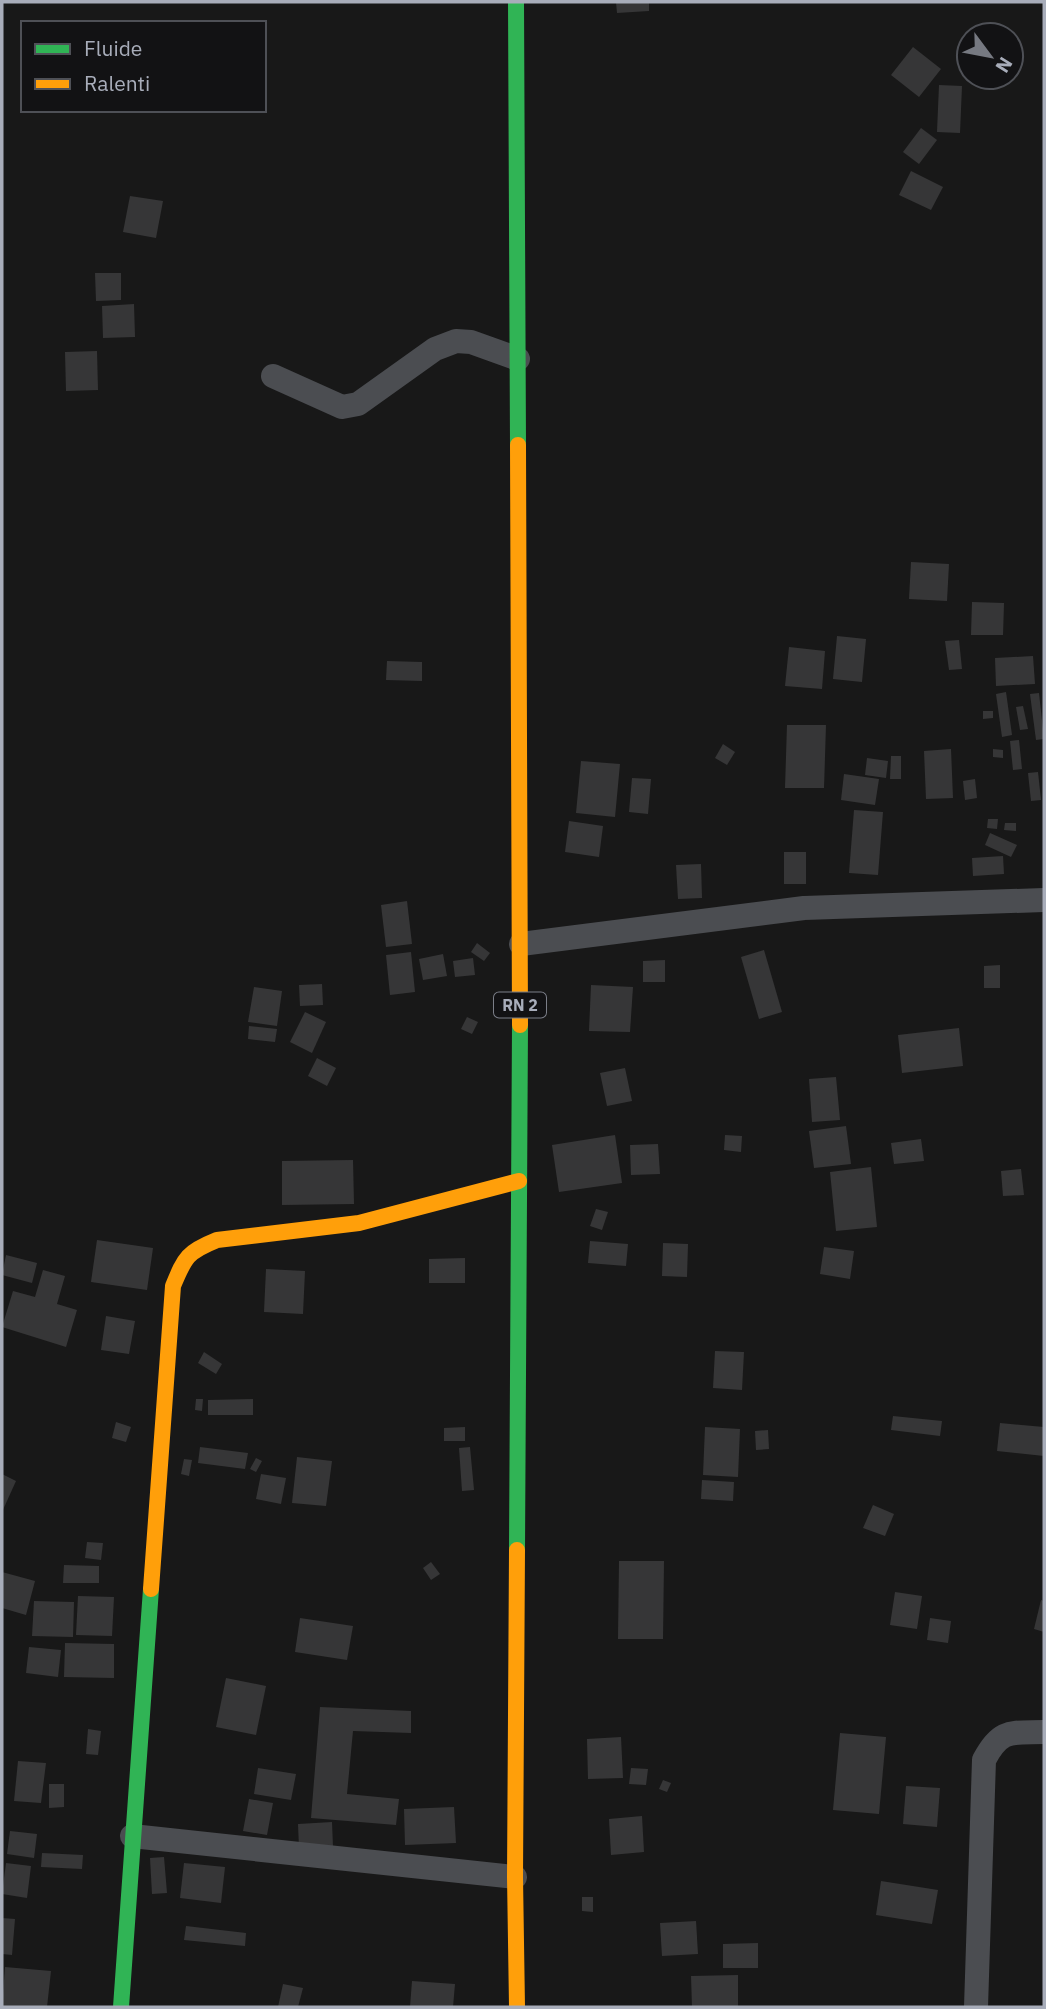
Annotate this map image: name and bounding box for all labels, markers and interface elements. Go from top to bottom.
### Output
legend [21,21,266,112]
north arrow [955,21,1025,91]
text: Fluide [84,34,142,62]
text: N [991,53,1018,77]
text: Ralenti [84,69,150,97]
road number: RN 2 [494,993,546,1018]

